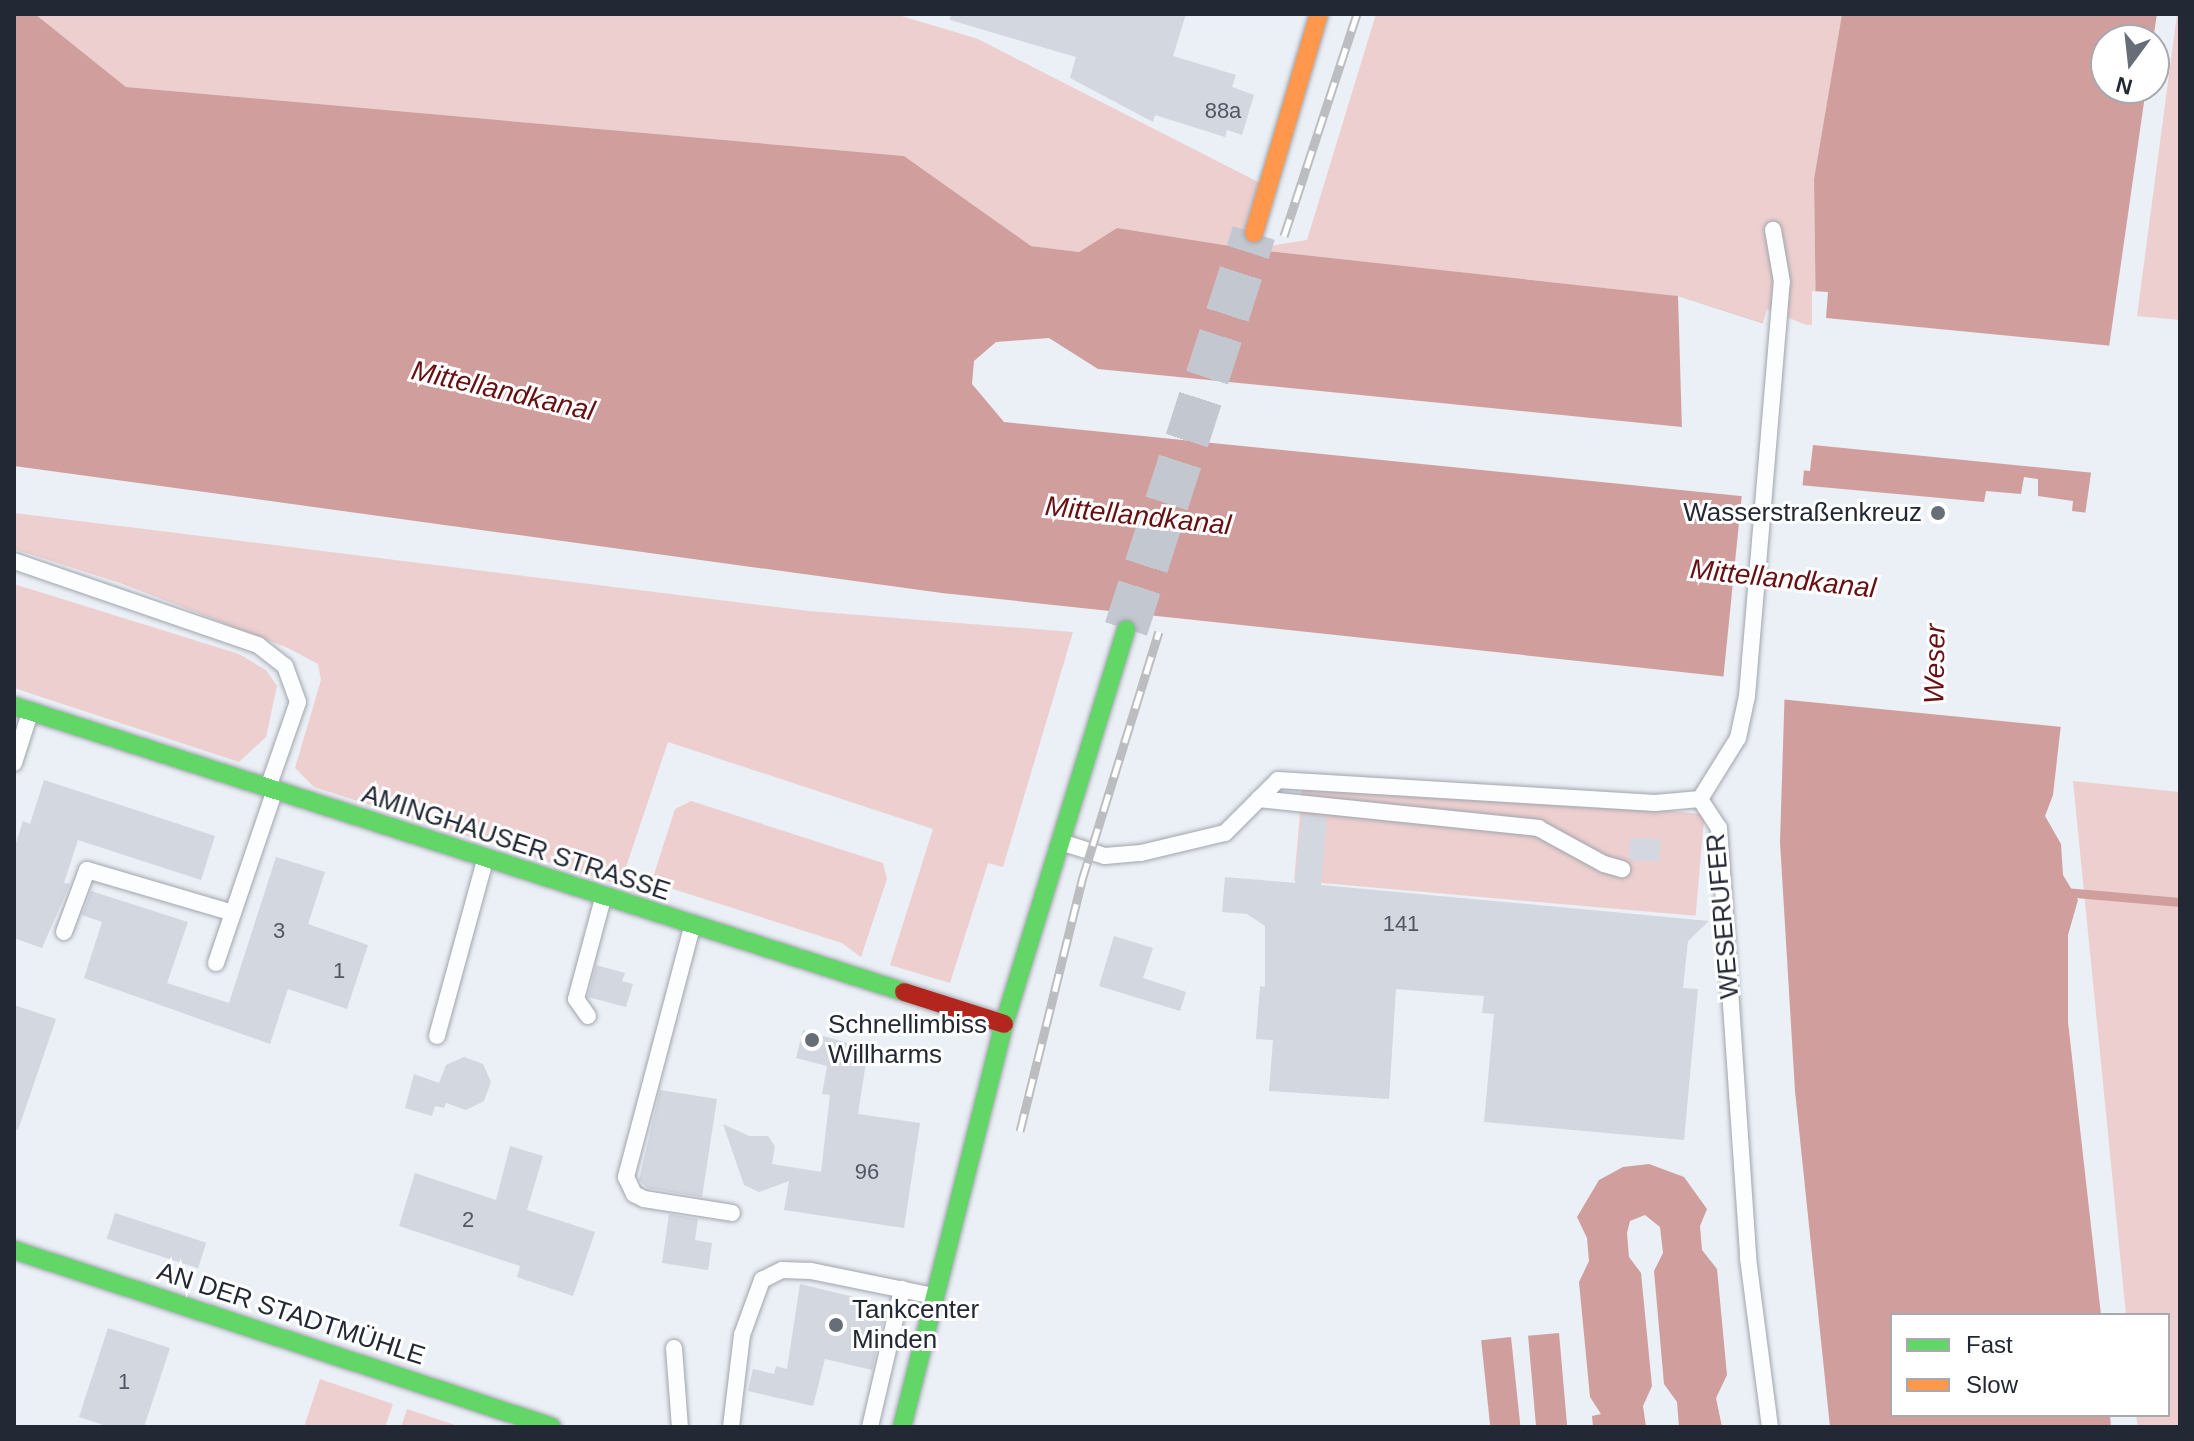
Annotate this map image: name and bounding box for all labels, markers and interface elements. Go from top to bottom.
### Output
north arrow [2090,24,2170,104]
text: N [2113,72,2135,100]
house number: 88a [1205,98,1241,124]
water label: Mittellandkanal [408,354,598,428]
water label: Mittellandkanal [1043,490,1233,542]
place label: Wasserstraßenkreuz [1683,497,1922,529]
marker: Wasserstraßenkreuz [1929,504,1947,522]
water label: Mittellandkanal [1688,553,1878,605]
water label: Weser [1918,624,1952,704]
street label: AMINGHAUSER STRASSE [358,778,674,908]
street label: WESERUFER [1700,832,1746,1000]
house number: 141 [1383,911,1419,937]
house number: 3 [273,918,285,944]
house number: 1 [333,958,345,984]
place label: Schnellimbiss Willharms [828,1009,987,1070]
marker: Schnellimbiss Willharms [803,1031,821,1049]
house number: 96 [855,1159,879,1185]
house number: 2 [462,1207,474,1233]
street label: AN DER STADTMÜHLE [153,1256,429,1372]
place label: Tankcenter Minden [852,1294,979,1356]
legend [1890,1313,2170,1417]
marker: Tankcenter Minden [827,1316,845,1334]
text: Fast [1966,1331,2013,1358]
house number: 1 [118,1369,130,1395]
text: Slow [1966,1371,2018,1398]

